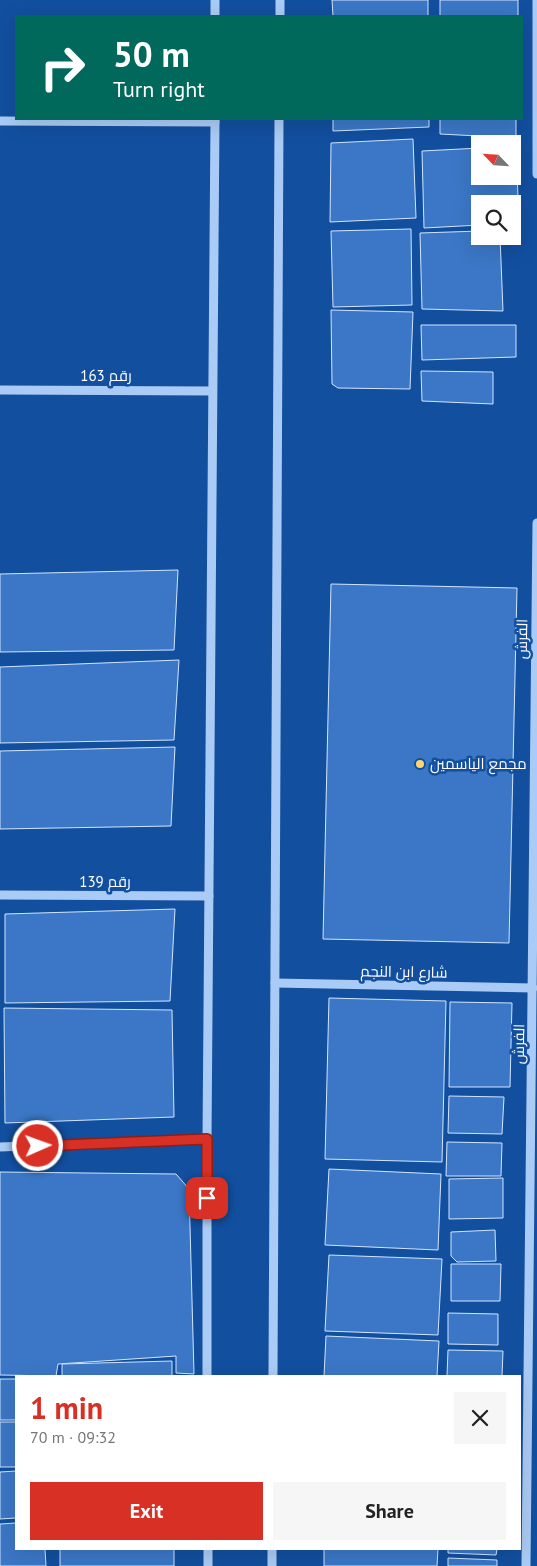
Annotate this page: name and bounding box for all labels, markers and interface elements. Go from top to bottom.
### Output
text: 50 m [113,31,190,77]
icon: right [30,35,95,100]
text: Turn right [113,75,205,103]
north arrow [471,135,521,185]
map controls [471,135,521,245]
button: search [471,195,521,245]
street label: رقم 163 [80,366,132,386]
street label: الفرش [512,619,532,659]
place label: مجمع الياسمين [430,754,527,775]
marker: مجمع الياسمين [414,758,426,770]
street label: رقم 139 [79,872,131,892]
street label: شارع ابن النجم [360,961,448,984]
street label: الفرش [509,1024,529,1064]
position arrow [11,1119,63,1171]
pin [186,1177,228,1219]
icon: arrive [193,1184,221,1212]
text: 1 min [30,1388,103,1427]
button: close [454,1392,506,1444]
text: 70 m · 09:32 [30,1427,116,1447]
button: Exit [30,1482,263,1540]
button: Share [273,1482,506,1540]

